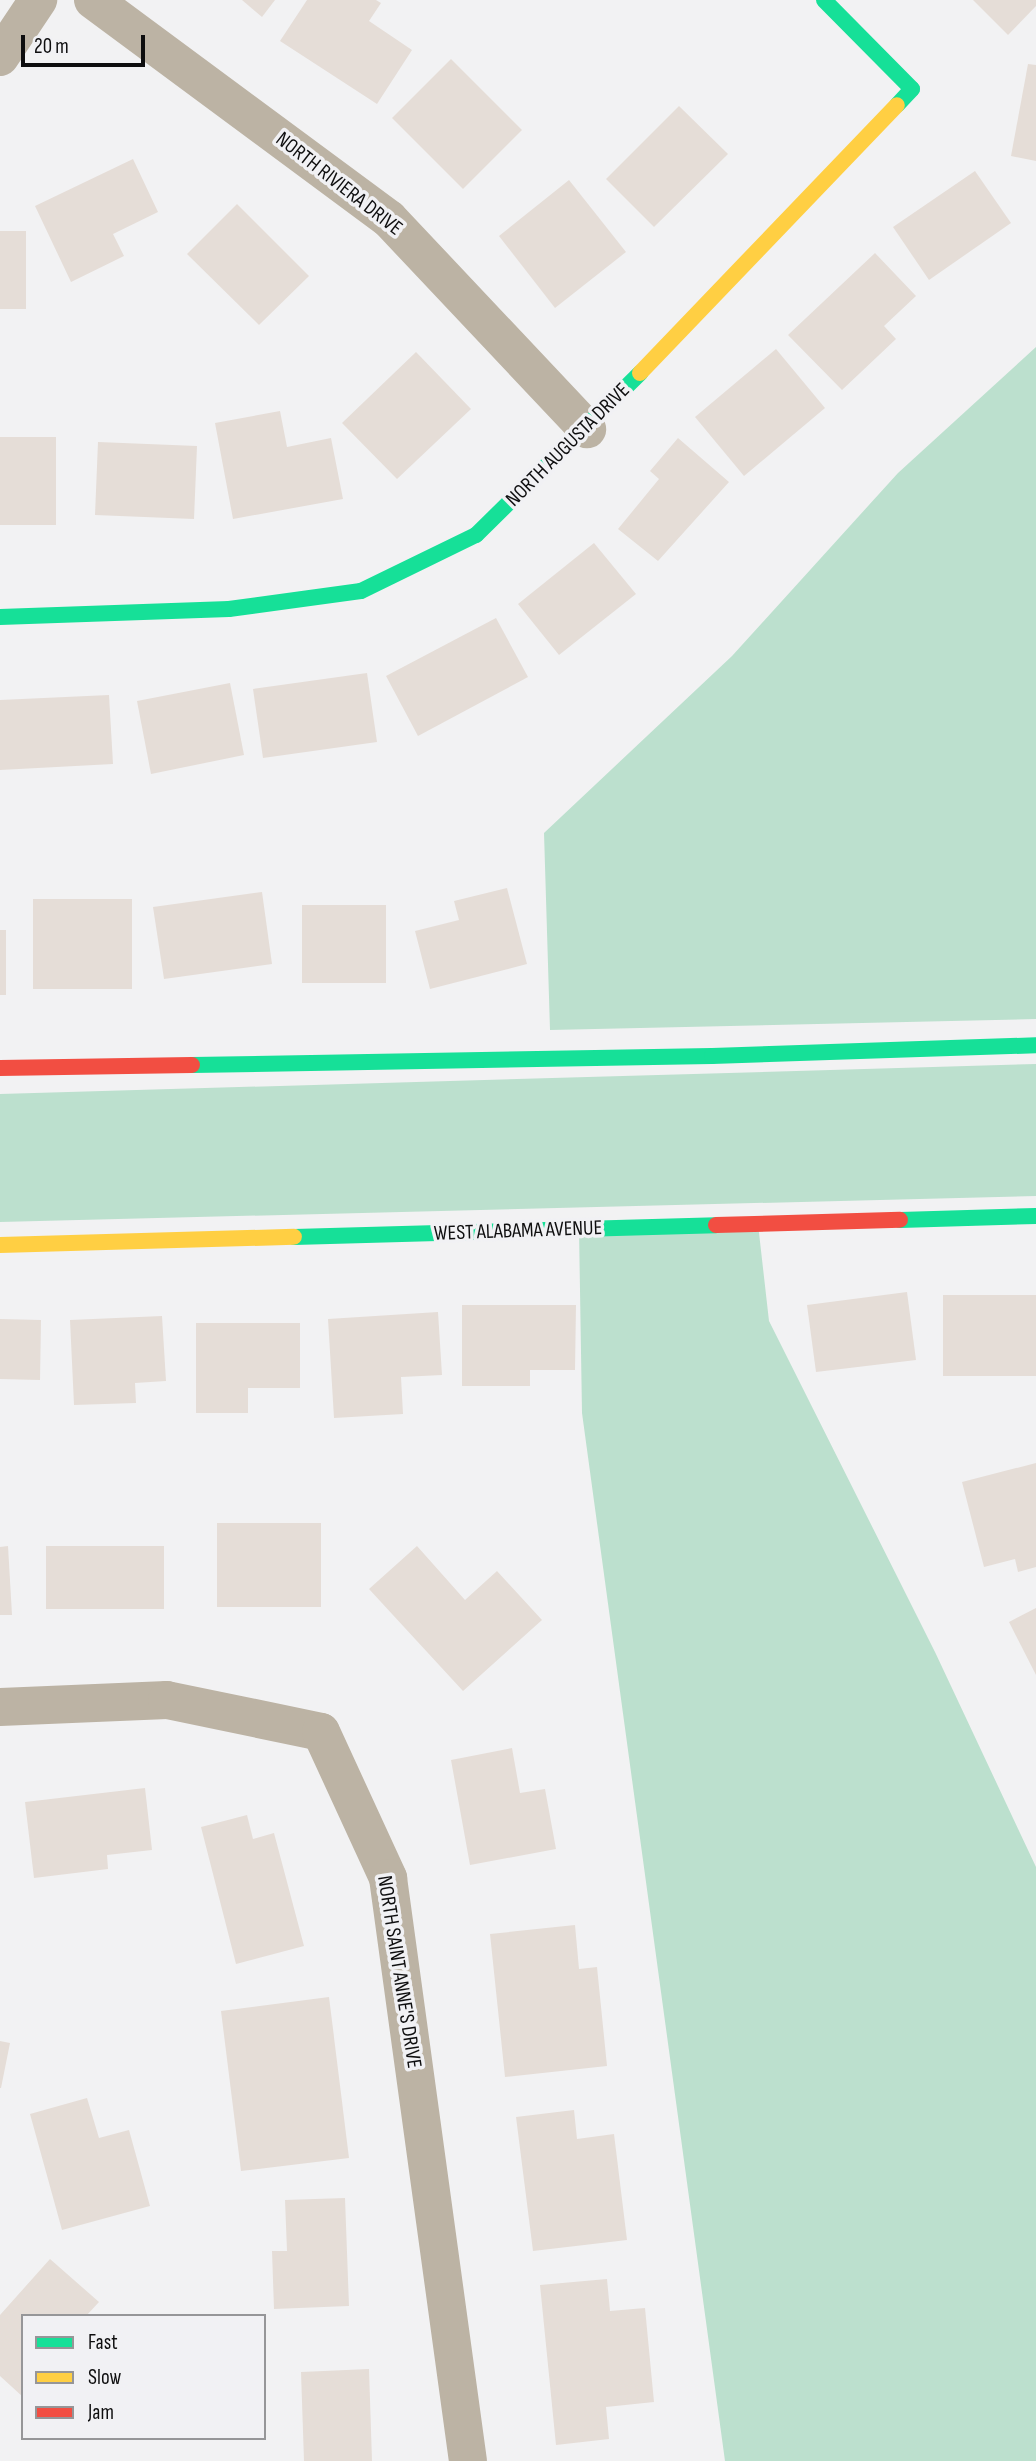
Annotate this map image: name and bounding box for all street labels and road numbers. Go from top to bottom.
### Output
street label: NORTH RIVIERA DRIVE [271,127,407,241]
street label: NORTH AUGUSTA DRIVE [501,378,635,512]
street label: WEST ALABAMA AVENUE [433,1215,603,1247]
street label: NORTH SAINT ANNE'S DRIVE [371,1874,427,2070]

